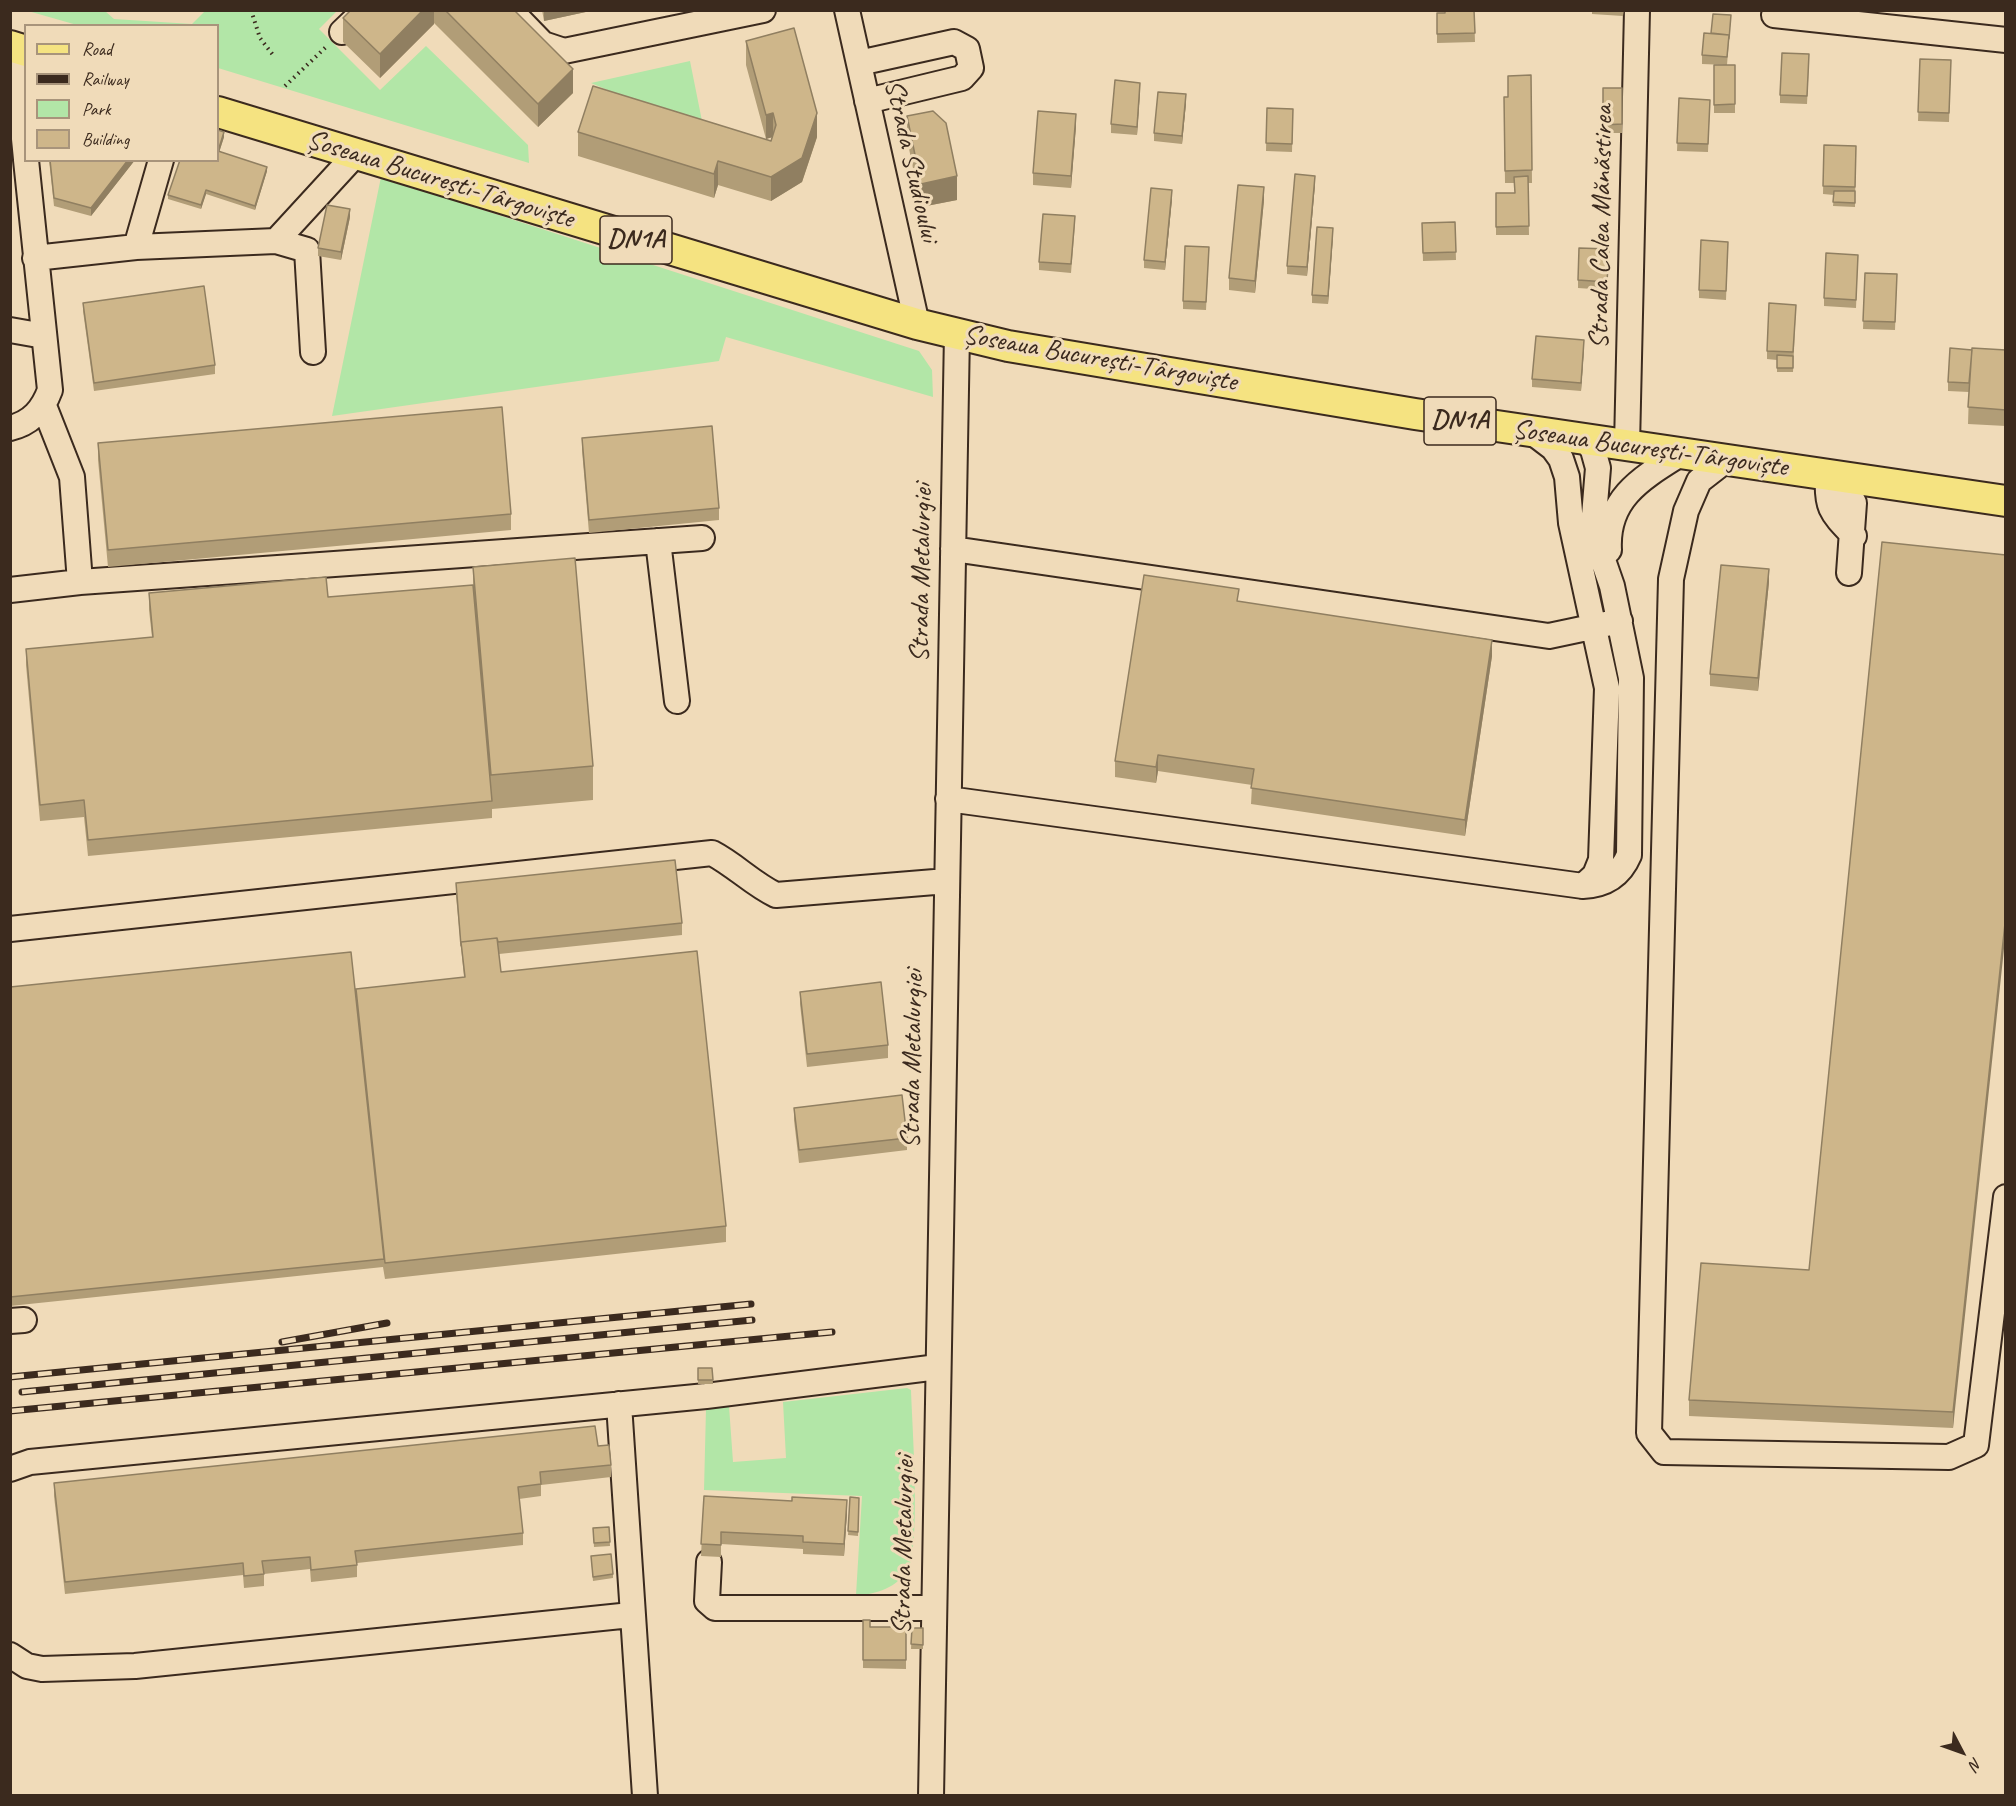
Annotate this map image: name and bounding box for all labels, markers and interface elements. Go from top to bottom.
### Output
legend [24,24,219,162]
text: Road [82,38,112,60]
text: Railway [82,68,129,90]
street label: Strada Studioului [876,77,946,245]
text: Park [82,98,111,120]
street label: Strada Calea Mănăstirea [1583,105,1621,349]
street label: Șoseaua București-Târgoviște [303,123,577,237]
text: Building [82,128,129,150]
road number: DN1A [600,216,672,264]
street label: Șoseaua București-Târgoviște [961,318,1239,400]
road number: DN1A [1424,397,1496,445]
street label: Șoseaua București-Târgoviște [1510,413,1790,485]
street label: Strada Metalurgiei [904,483,940,663]
street label: Strada Metalurgiei [895,969,931,1149]
street label: Strada Metalurgiei [886,1455,922,1635]
north arrow [1932,1722,1992,1782]
text: N [1965,1754,1986,1774]

